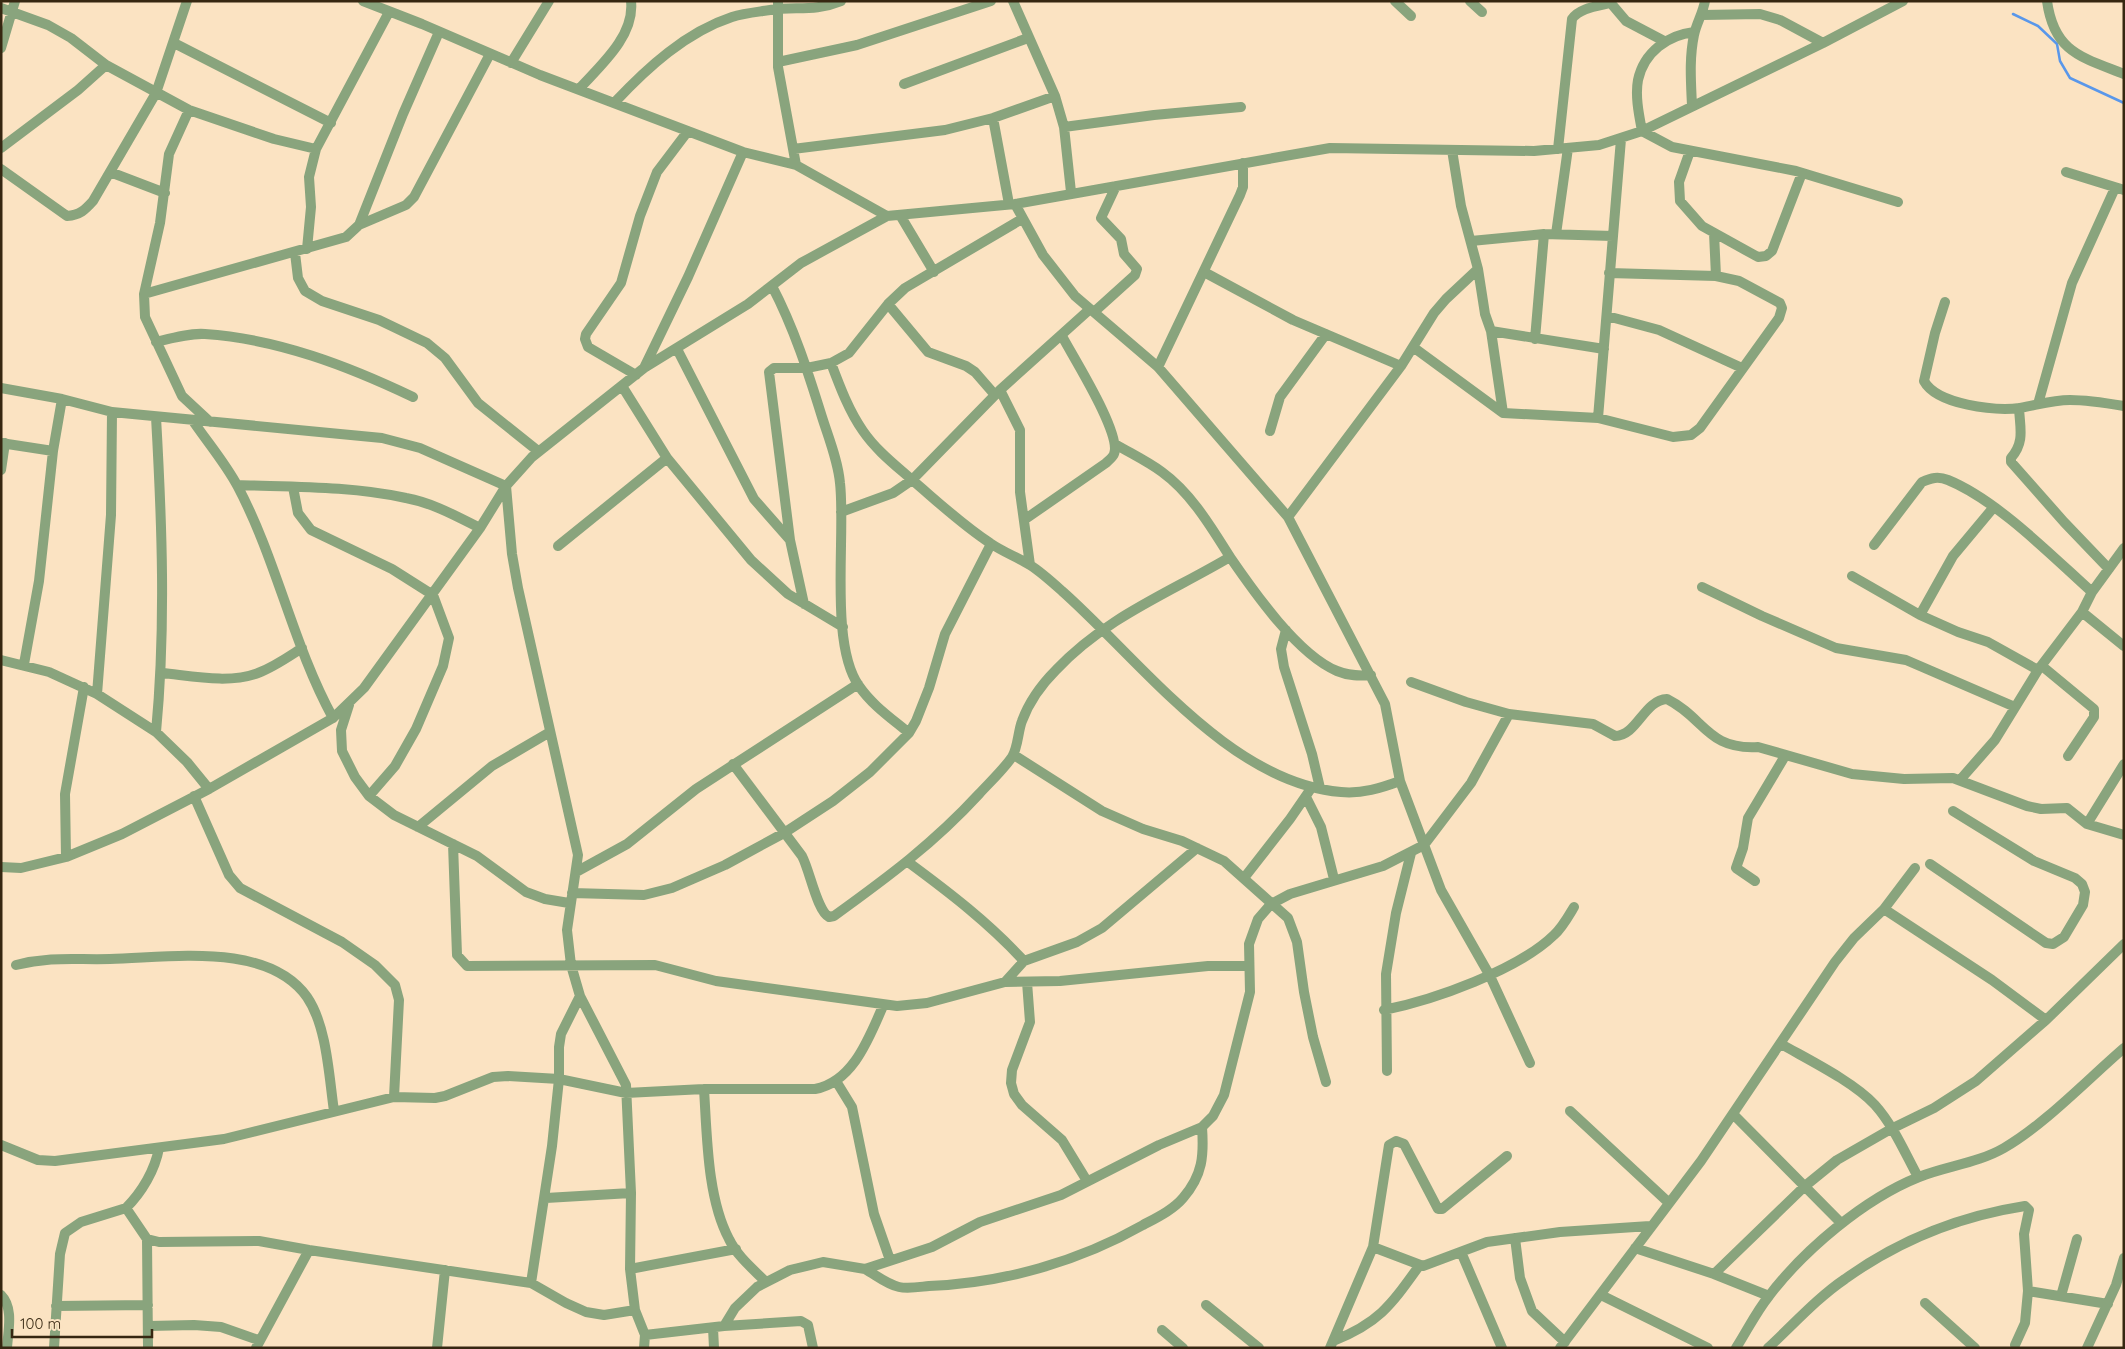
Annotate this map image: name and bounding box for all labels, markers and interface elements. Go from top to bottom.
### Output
scale bar [12,1306,152,1338]
text: 100 m [20,1314,61,1333]

